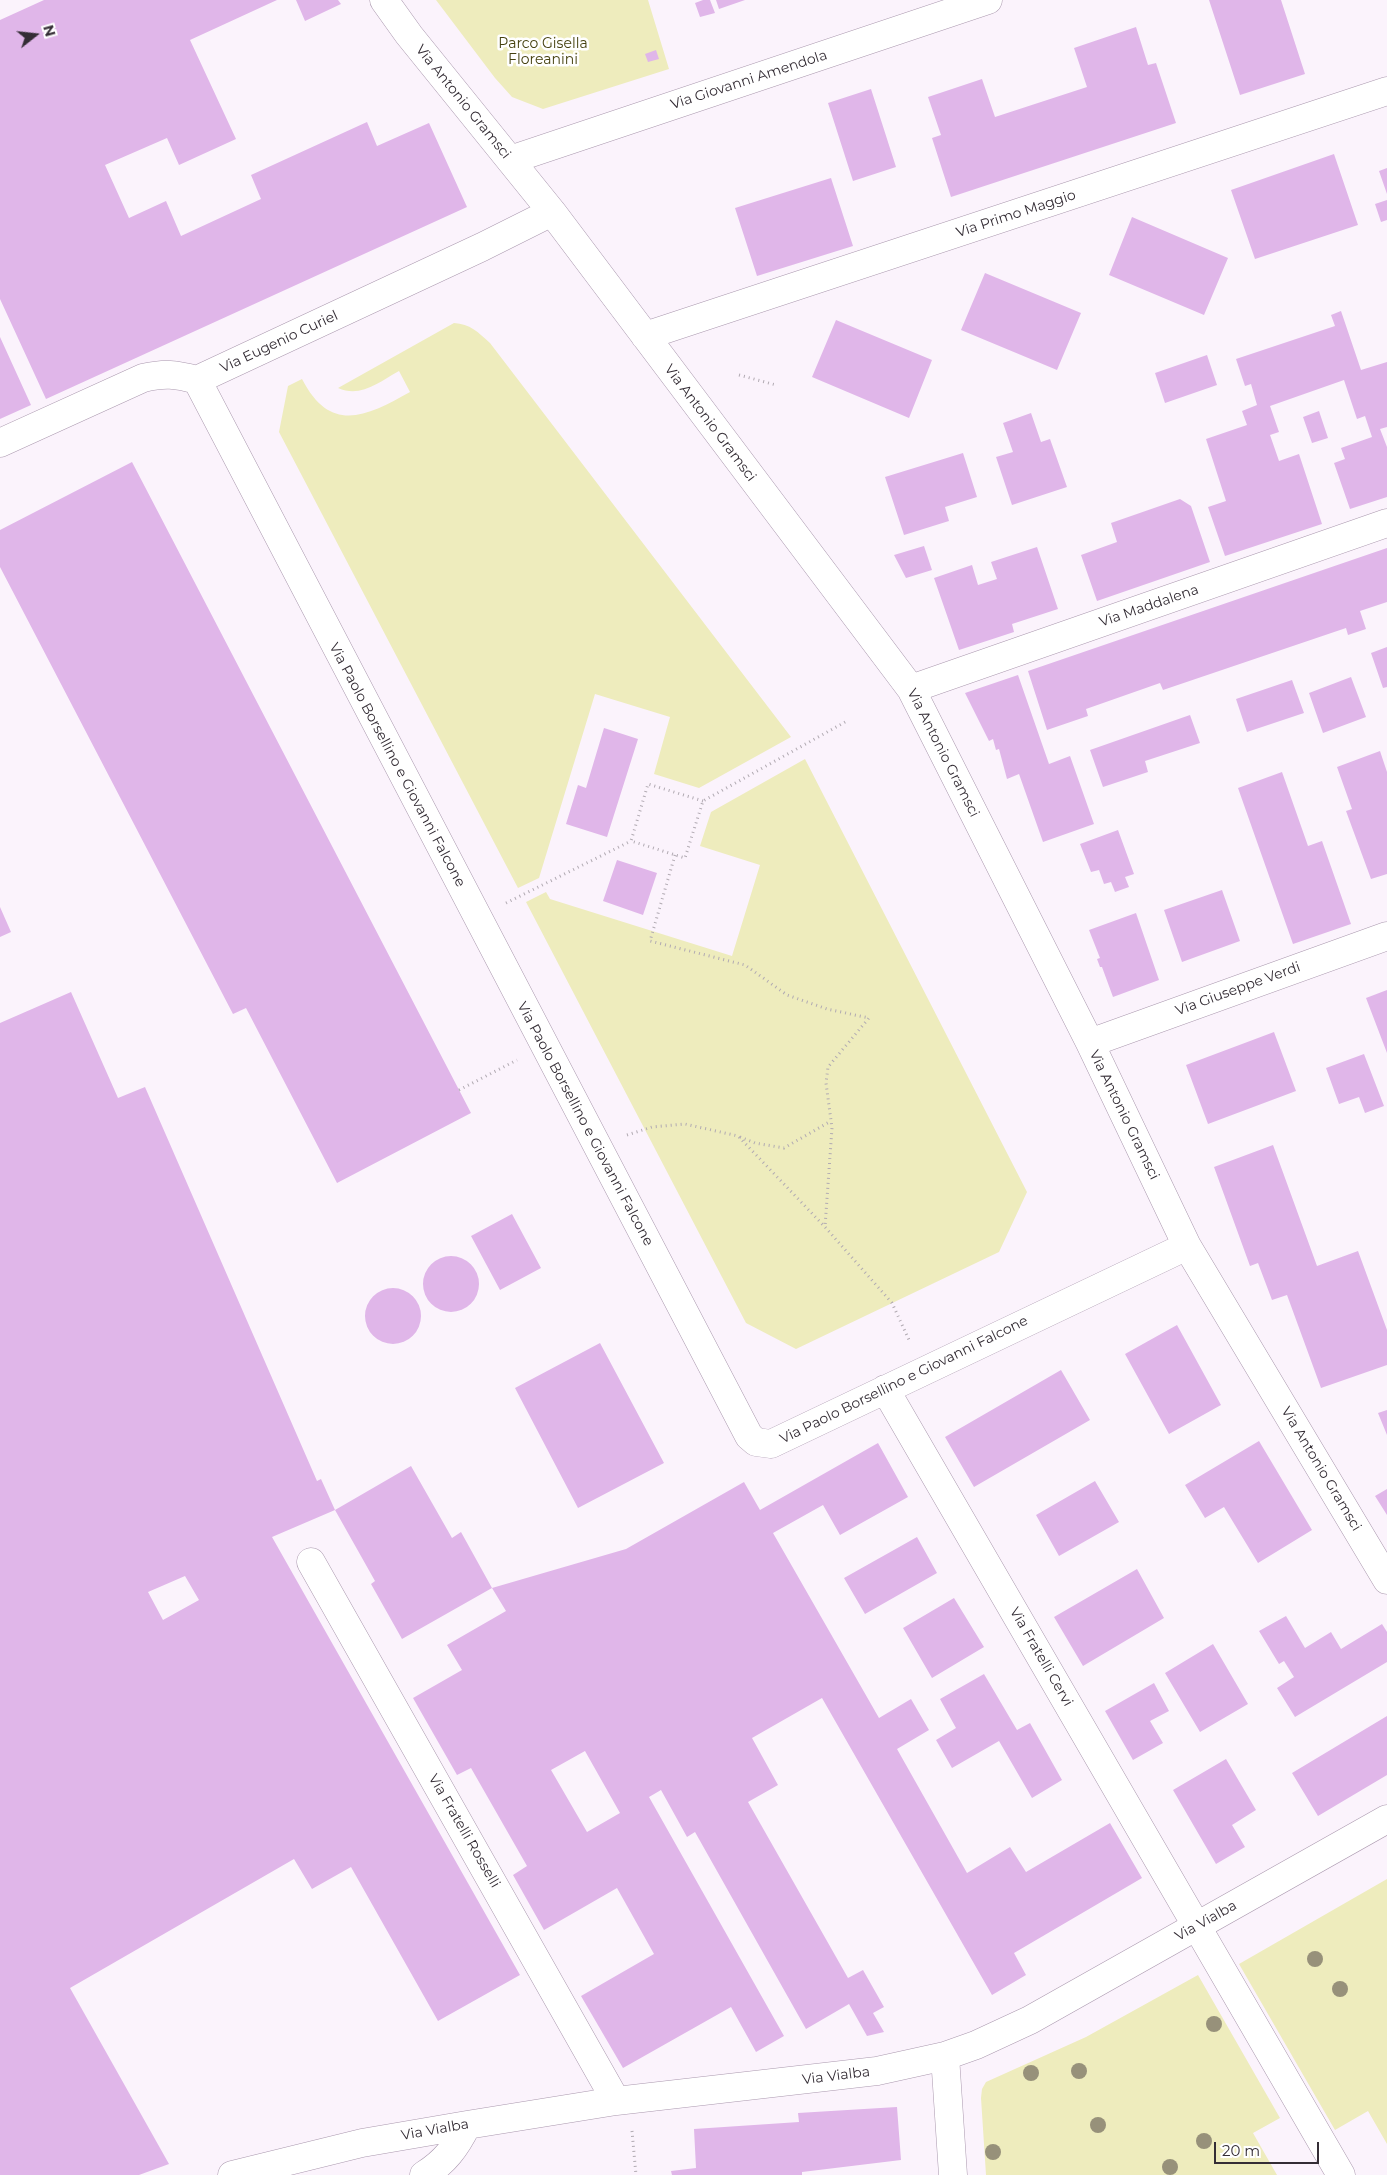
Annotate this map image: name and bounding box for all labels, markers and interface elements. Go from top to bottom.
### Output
north arrow [10,10,60,60]
text: N [39,23,60,39]
park label: Parco Gisella Floreanini [498,36,588,68]
street label: Via Antonio Gramsci [412,42,514,162]
street label: Via Giovanni Amendola [669,47,829,113]
street label: Via Primo Maggio [954,187,1078,241]
street label: Via Eugenio Curiel [217,307,341,377]
street label: Via Antonio Gramsci [661,361,759,485]
street label: Via Maddalena [1097,581,1201,631]
street label: Via Paolo Borsellino e Giovanni Falcone [325,640,469,890]
street label: Via Antonio Gramsci [903,686,983,820]
street label: Via Giuseppe Verdi [1173,959,1303,1019]
street label: Via Paolo Borsellino e Giovanni Falcone [513,999,657,1249]
street label: Via Antonio Gramsci [1085,1048,1163,1182]
street label: Via Paolo Borsellino e Giovanni Falcone [777,1312,1031,1448]
street label: Via Antonio Gramsci [1277,1404,1365,1534]
street label: Via Fratelli Cervi [1006,1605,1076,1709]
street label: Via Fratelli Rosselli [425,1771,503,1891]
street label: Via Vialba [1172,1897,1240,1945]
street label: Via Vialba [801,2064,871,2088]
street label: Via Vialba [400,2116,470,2144]
scale bar [1217,2132,1322,2164]
text: 20 m [1222,2141,1260,2160]

